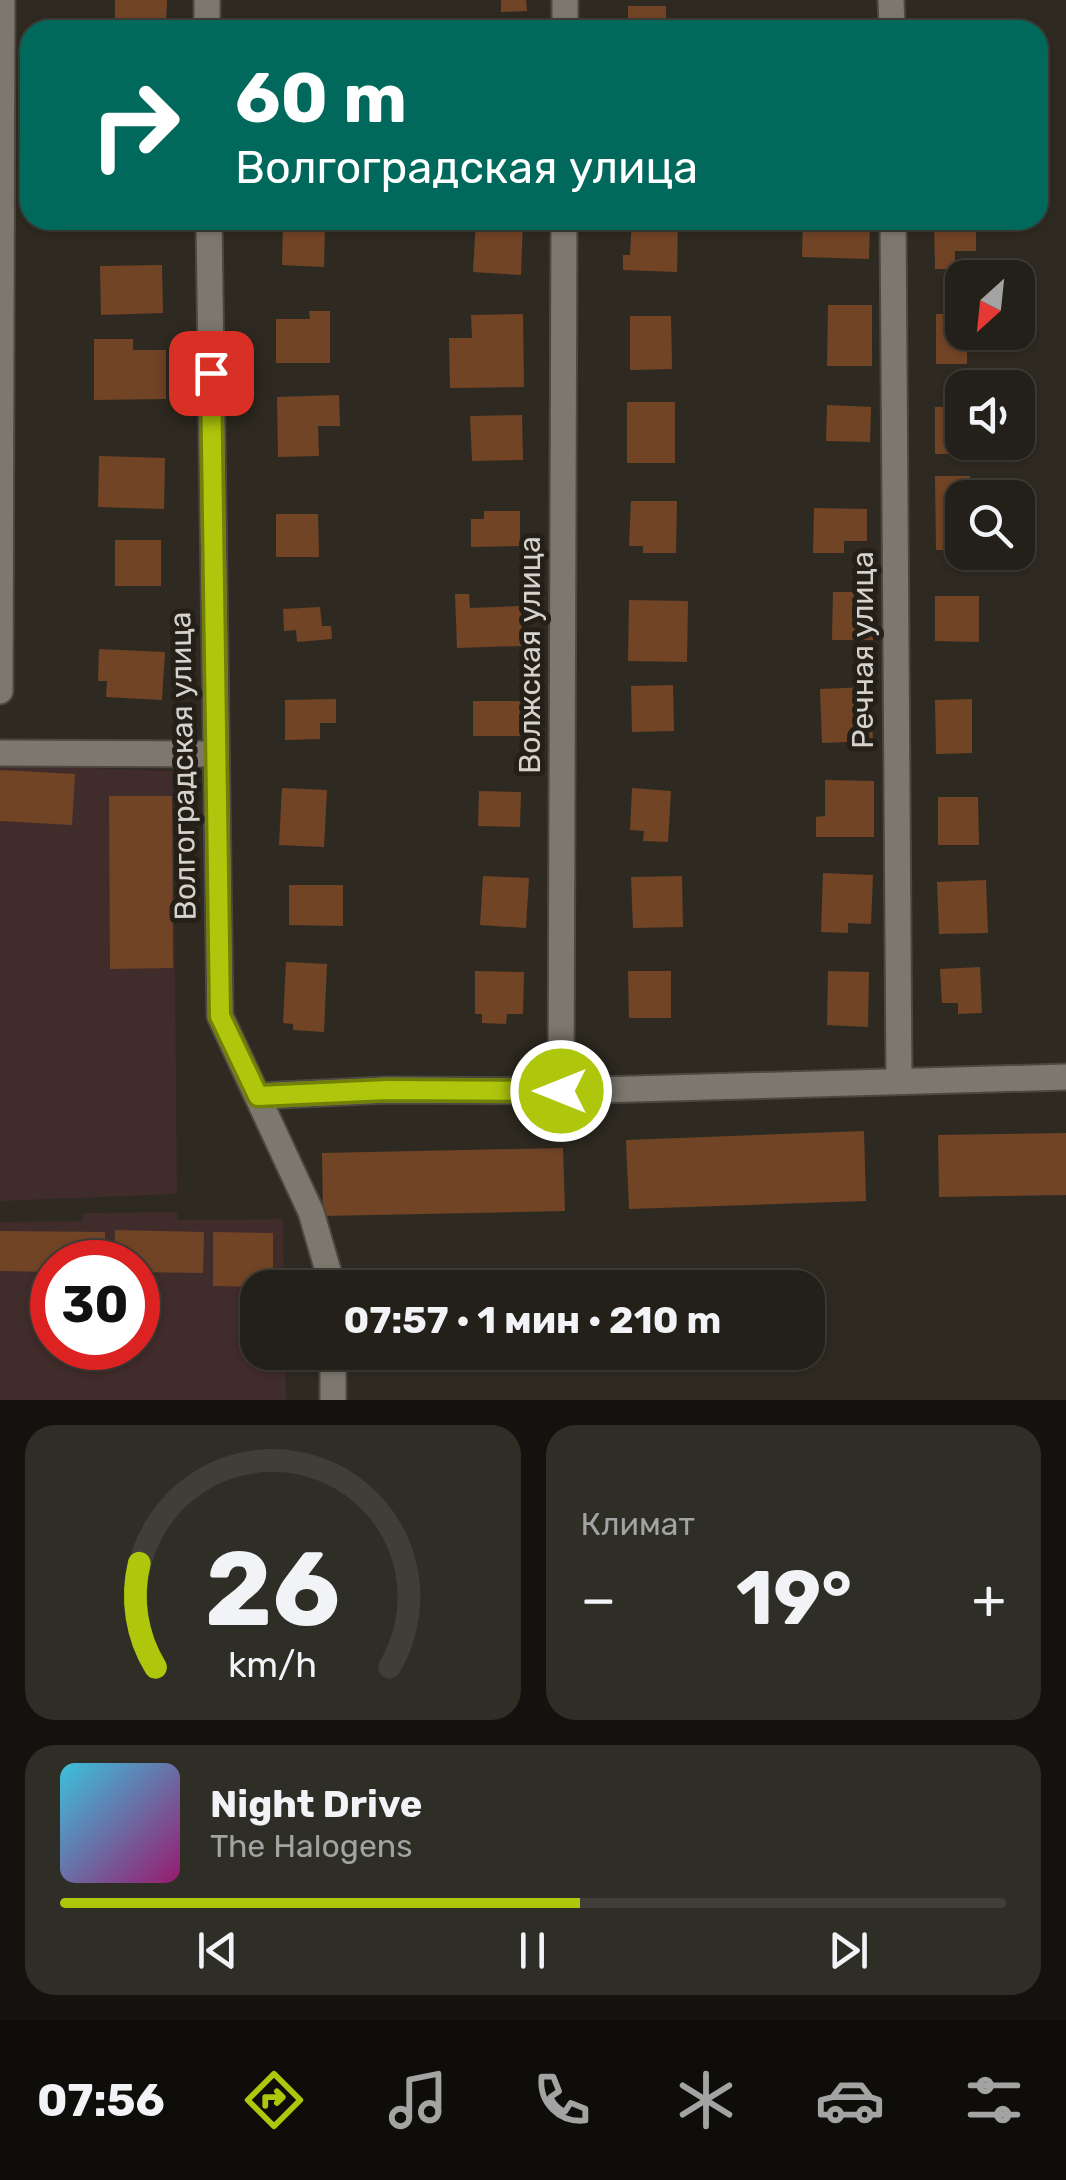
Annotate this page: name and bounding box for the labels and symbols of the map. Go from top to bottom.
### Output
north arrow [945,260,1035,350]
pin [169,331,254,416]
street label: Волжская улица [512,536,548,774]
street label: Речная улица [845,551,881,749]
street label: Волгоградская улица [162,611,204,921]
position arrow [509,1039,613,1143]
speed limit sign: 30 [30,1240,160,1370]

